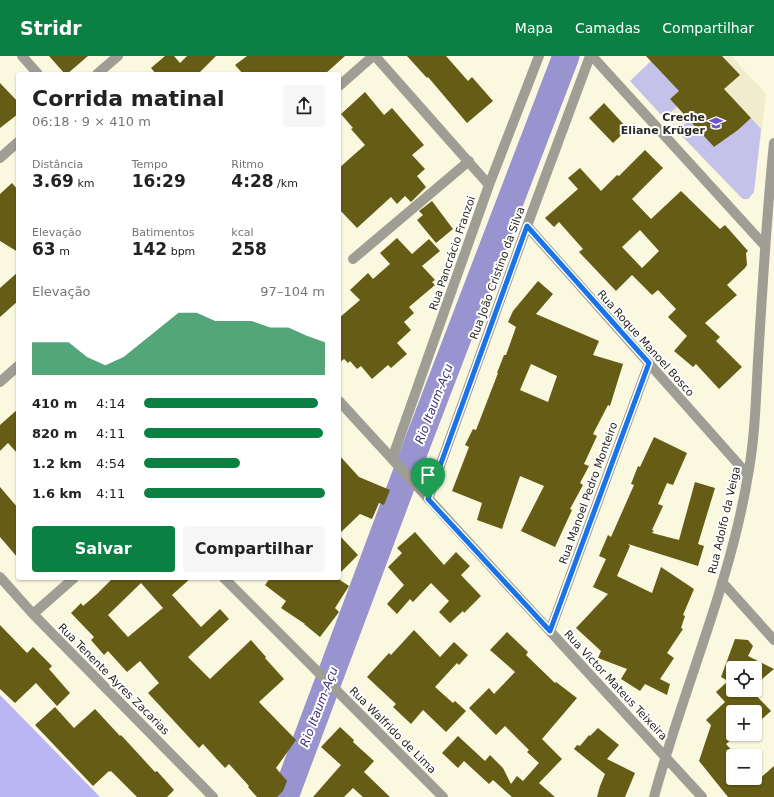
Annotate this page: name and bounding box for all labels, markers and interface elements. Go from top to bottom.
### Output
text: Stridr [20,17,82,39]
text: Mapa [515,20,553,36]
text: Camadas [575,20,640,36]
text: Compartilhar [662,20,754,36]
button: share [283,85,325,127]
text: Corrida matinal [32,86,225,111]
place label: Creche Eliane Krüger [621,111,706,137]
text: 06:18 · 9 × 410 m [32,114,151,129]
school or university icon: Creche Eliane Krüger [708,115,724,131]
text: Distância [32,158,83,171]
text: Tempo [132,158,168,171]
text: Ritmo [231,158,264,171]
text: 3.69 [32,171,74,191]
text: 16:29 [132,171,186,191]
text: 4:28 [231,171,274,191]
text: km [74,177,95,190]
text: /km [274,177,298,190]
street label: Rua Pancrácio Franzoi [427,194,478,312]
street label: Rua João Cristino da Silva [467,205,528,341]
text: Elevação [32,226,82,239]
text: Batimentos [132,226,195,239]
text: kcal [231,226,254,239]
text: 63 [32,239,56,259]
text: 142 [132,239,167,259]
text: 258 [231,239,267,259]
text: m [56,245,70,258]
text: bpm [167,245,195,258]
text: Elevação [32,284,91,299]
text: 97–104 m [260,284,325,299]
street label: Rua Roque Manoel Bosco [594,288,697,399]
water label: Rio Itaum-Açu [412,362,456,446]
text: 410 m [32,396,77,411]
text: 4:14 [96,396,125,411]
street label: Rua Manoel Pedro Monteiro [557,420,620,566]
text: 820 m [32,426,77,441]
text: 4:11 [96,426,125,441]
text: 1.2 km [32,456,82,471]
text: 4:54 [96,456,125,471]
pin [411,458,445,499]
icon: arrive [417,464,439,486]
street label: Rua Adolfo da Veiga [706,465,743,575]
text: 1.6 km [32,486,82,501]
text: 4:11 [96,486,125,501]
button: Salvar [32,526,175,572]
button: Compartilhar [183,526,325,572]
street label: Rua Tenente Ayres Zacarias [55,621,172,738]
street label: Rua Victor Mateus Teixeira [561,628,670,743]
map controls [726,661,762,785]
button: locate [726,661,762,697]
water label: Rio Itaum-Açu [297,665,341,749]
street label: Rua Walfrido de Lima [347,684,439,776]
button: + [726,705,762,741]
button: − [726,749,762,785]

